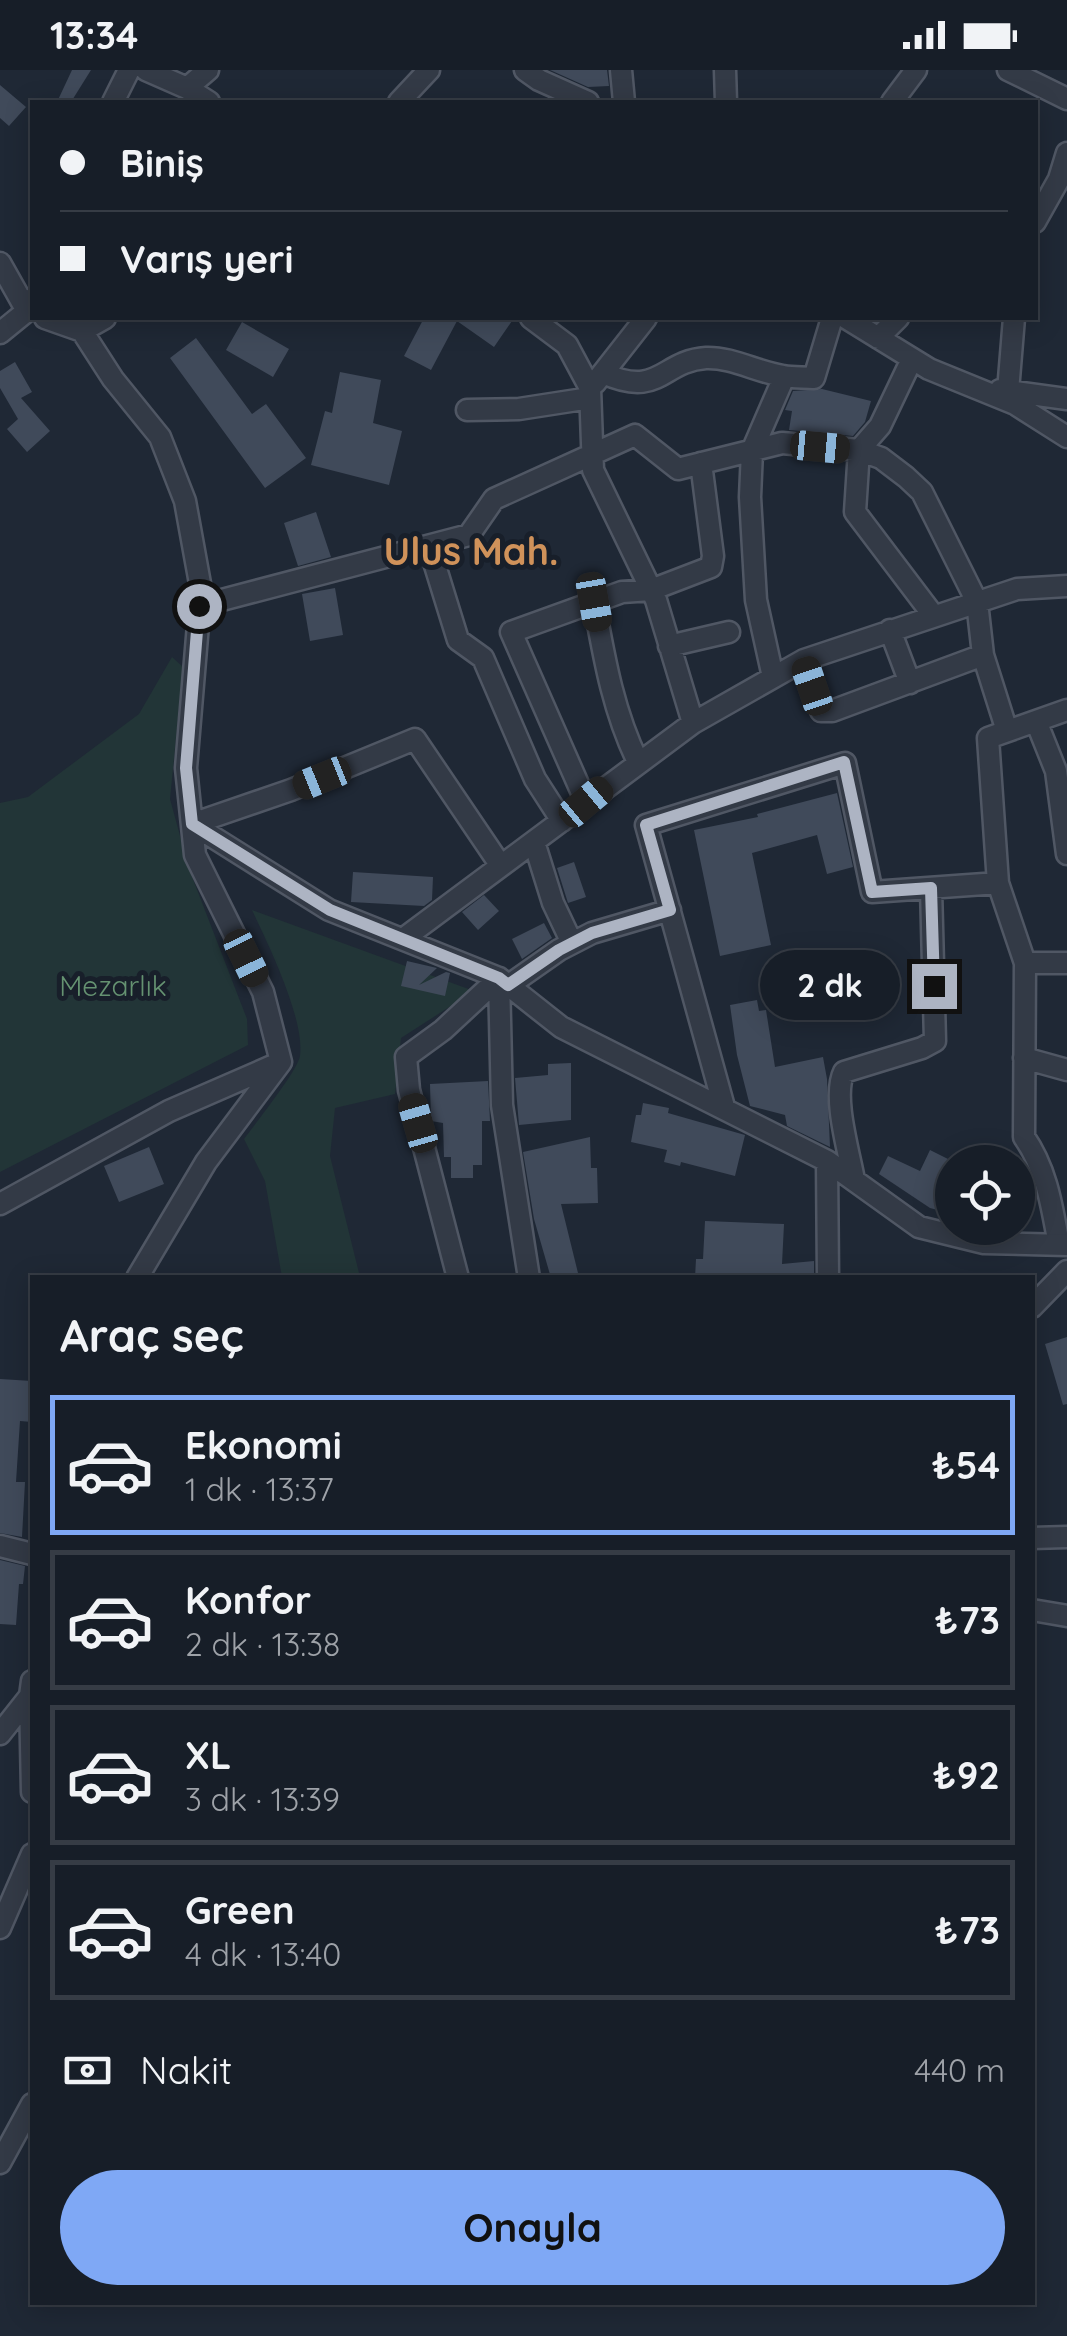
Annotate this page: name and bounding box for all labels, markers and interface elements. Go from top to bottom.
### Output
text: 13:34 [50,11,138,59]
text: Biniş [120,139,204,187]
text: Varış yeri [120,235,294,283]
car [789,429,851,465]
district label: Ulus Mah. [384,527,558,575]
car [574,570,614,634]
route start [177,584,222,629]
car [788,653,836,719]
car [289,753,355,803]
car [553,771,619,833]
car [219,924,273,992]
callout: 2 dk [759,951,899,1021]
route end [912,964,957,1009]
text: 2 dk [797,965,863,1005]
park label: Mezarlık [59,968,167,1003]
car [395,1090,441,1156]
map controls [935,1145,1035,1245]
button: locate [935,1145,1035,1245]
text: Araç seç [60,1307,244,1363]
icon: car [65,1420,155,1510]
text: Ekonomi [185,1421,342,1469]
text: ₺54 [932,1441,1000,1489]
text: 1 dk · 13:37 [185,1469,334,1509]
icon: car [65,1575,155,1665]
text: Konfor [185,1576,311,1624]
text: ₺73 [935,1596,1000,1644]
text: 2 dk · 13:38 [185,1624,340,1664]
icon: car [65,1730,155,1820]
text: XL [185,1731,231,1779]
text: ₺92 [933,1751,1000,1799]
text: 3 dk · 13:39 [185,1779,340,1819]
icon: car [65,1885,155,1975]
text: Green [185,1886,295,1934]
text: ₺73 [935,1906,1000,1954]
text: 4 dk · 13:40 [185,1934,341,1974]
icon: cash [60,2043,115,2098]
text: Nakit [140,2046,232,2094]
text: 440 m [914,2050,1005,2090]
button: Onayla [60,2170,1005,2285]

